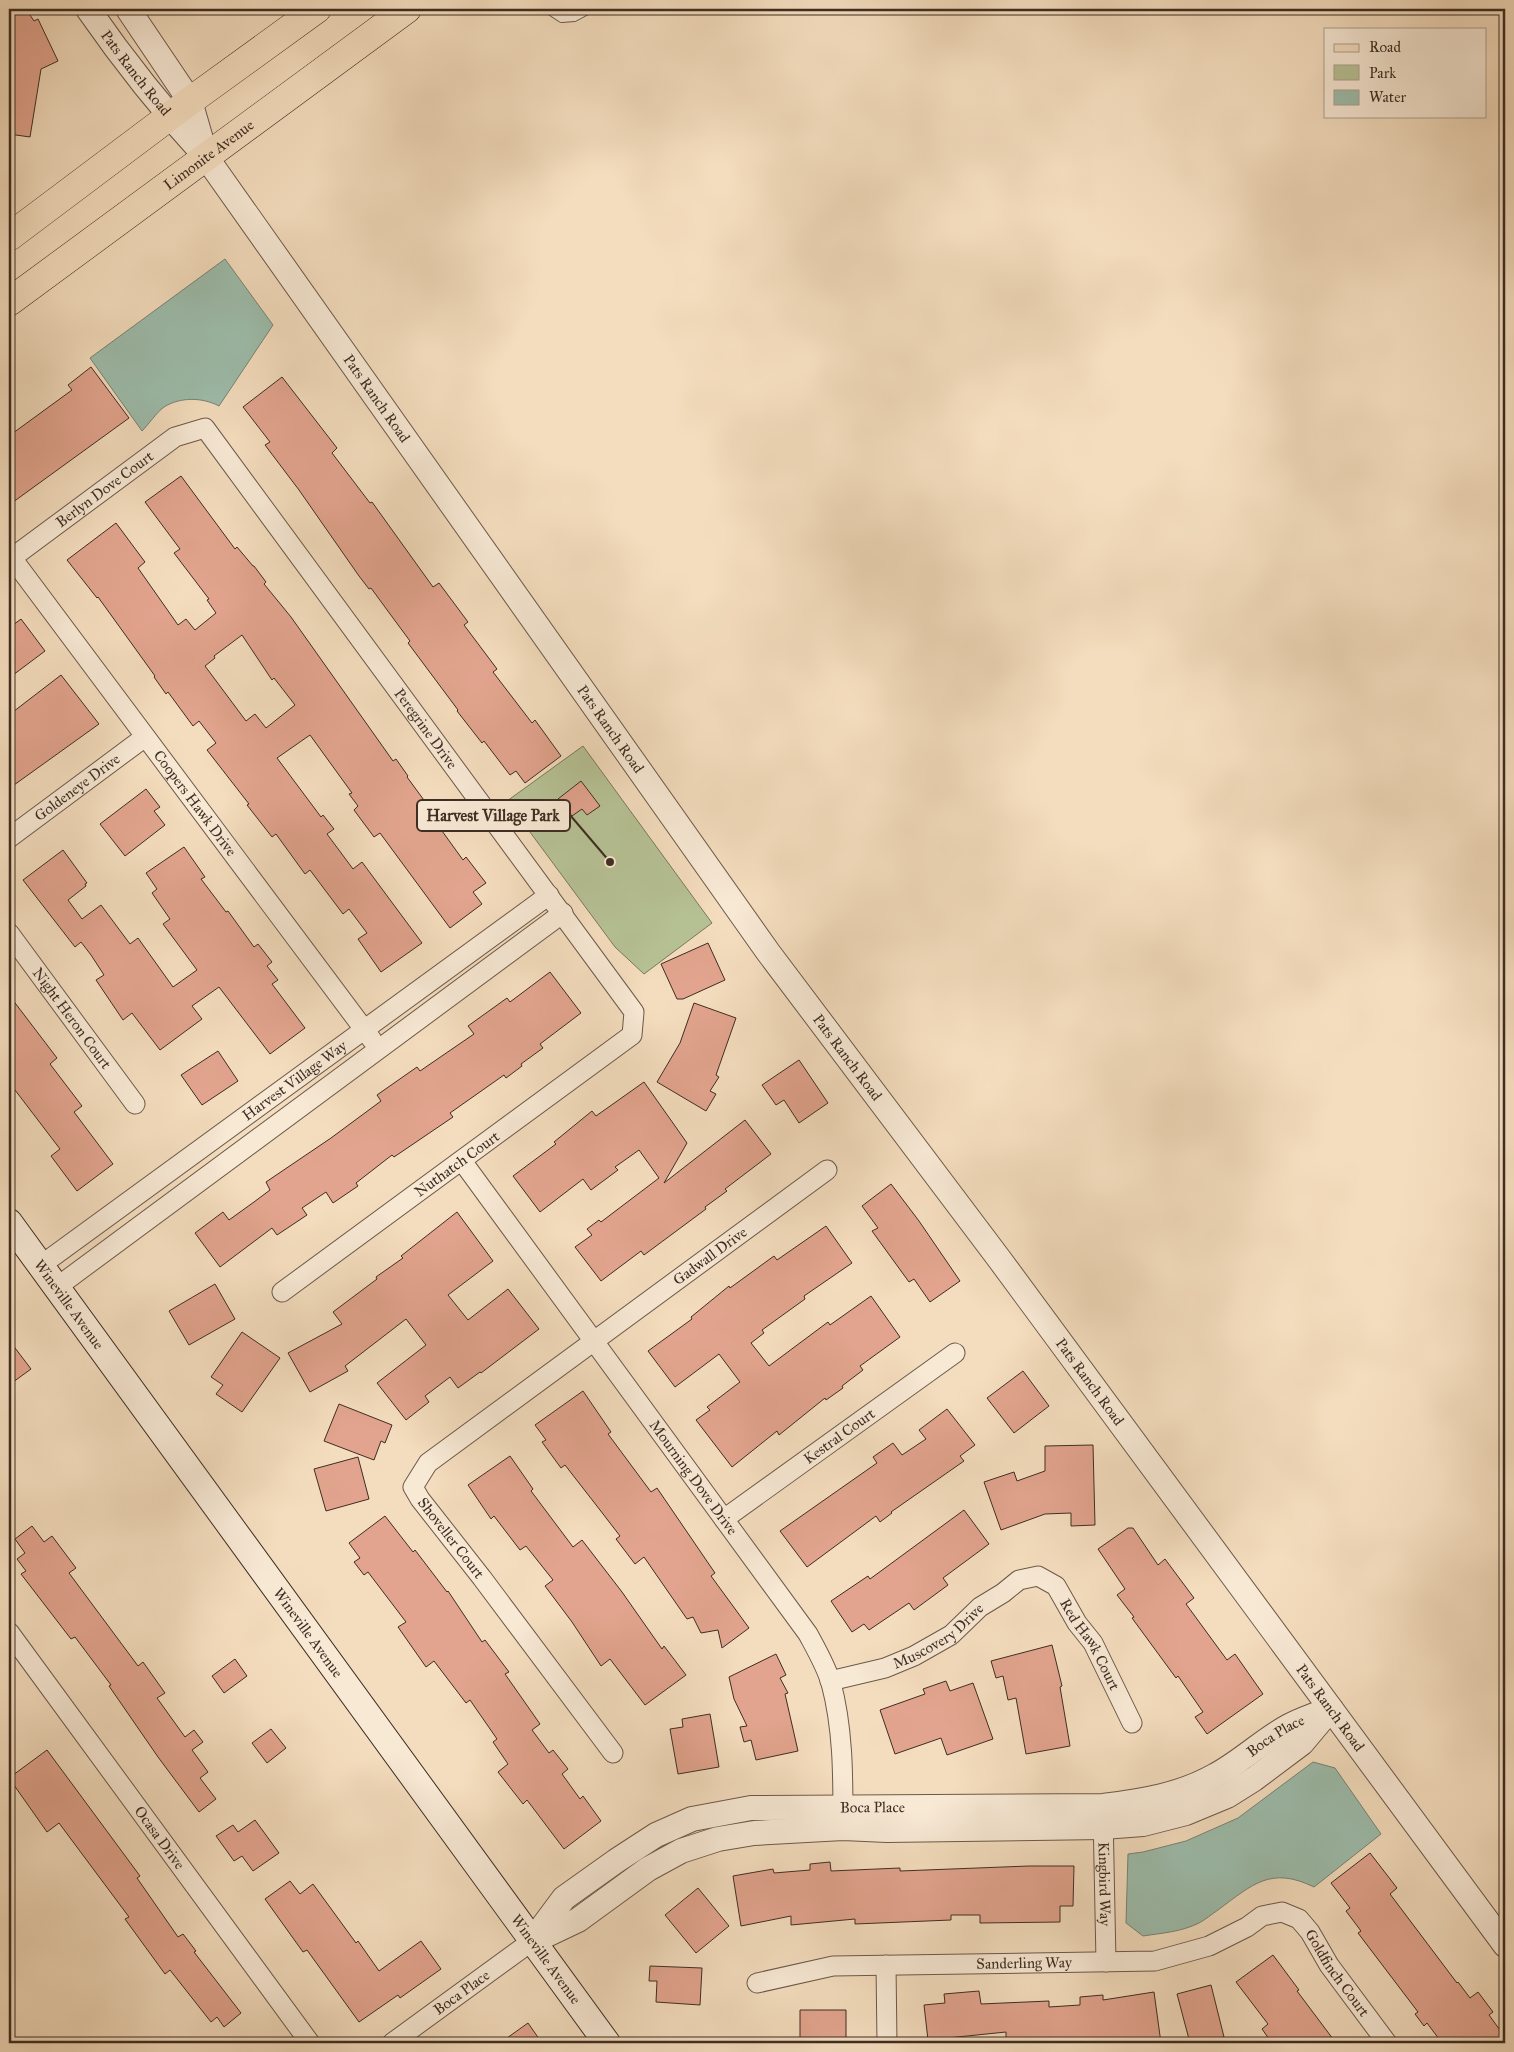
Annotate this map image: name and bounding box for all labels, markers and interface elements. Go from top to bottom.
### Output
street label: Pats Ranch Road [97,27,175,120]
legend [1324,28,1486,118]
text: Road [1369,38,1401,56]
text: Park [1369,64,1396,82]
text: Water [1369,88,1406,106]
street label: Limonite Avenue [160,116,257,194]
street label: Pats Ranch Road [339,351,414,446]
street label: Berlyn Dove Court [52,447,157,531]
street label: Pats Ranch Road [573,682,648,777]
street label: Peregrine Drive [390,685,461,772]
street label: Coopers Hawk Drive [150,747,240,860]
street label: Goldeneye Drive [31,750,123,825]
callout: Harvest Village Park [417,800,570,831]
text: Harvest Village Park [426,806,560,826]
street label: Night Heron Court [29,964,115,1073]
street label: Pats Ranch Road [809,1011,886,1105]
street label: Harvest Village Way [239,1036,351,1124]
street label: Nuthatch Court [411,1127,503,1201]
street label: Gadwall Drive [670,1223,750,1289]
street label: Wineville Avenue [30,1256,108,1353]
street label: Pats Ranch Road [1052,1335,1128,1429]
street label: Kestral Court [800,1404,879,1468]
street label: Mourning Dove Drive [645,1416,741,1538]
street label: Shoveller Court [414,1494,489,1583]
street label: Wineville Avenue [269,1584,347,1681]
street label: Red Hawk Court [1056,1595,1124,1694]
street label: Muscovery Drive [890,1599,987,1673]
street label: Pats Ranch Road [1292,1661,1368,1755]
street label: Boca Place [1243,1711,1307,1761]
street label: Boca Place [840,1798,905,1816]
street label: Ocasa Drive [131,1803,189,1873]
street label: Kingbird Way [1095,1842,1114,1927]
street label: Wineville Avenue [507,1911,585,2008]
street label: Goldfinch Court [1301,1926,1374,2021]
street label: Sanderling Way [976,1953,1073,1973]
street label: Boca Place [430,1966,493,2019]

